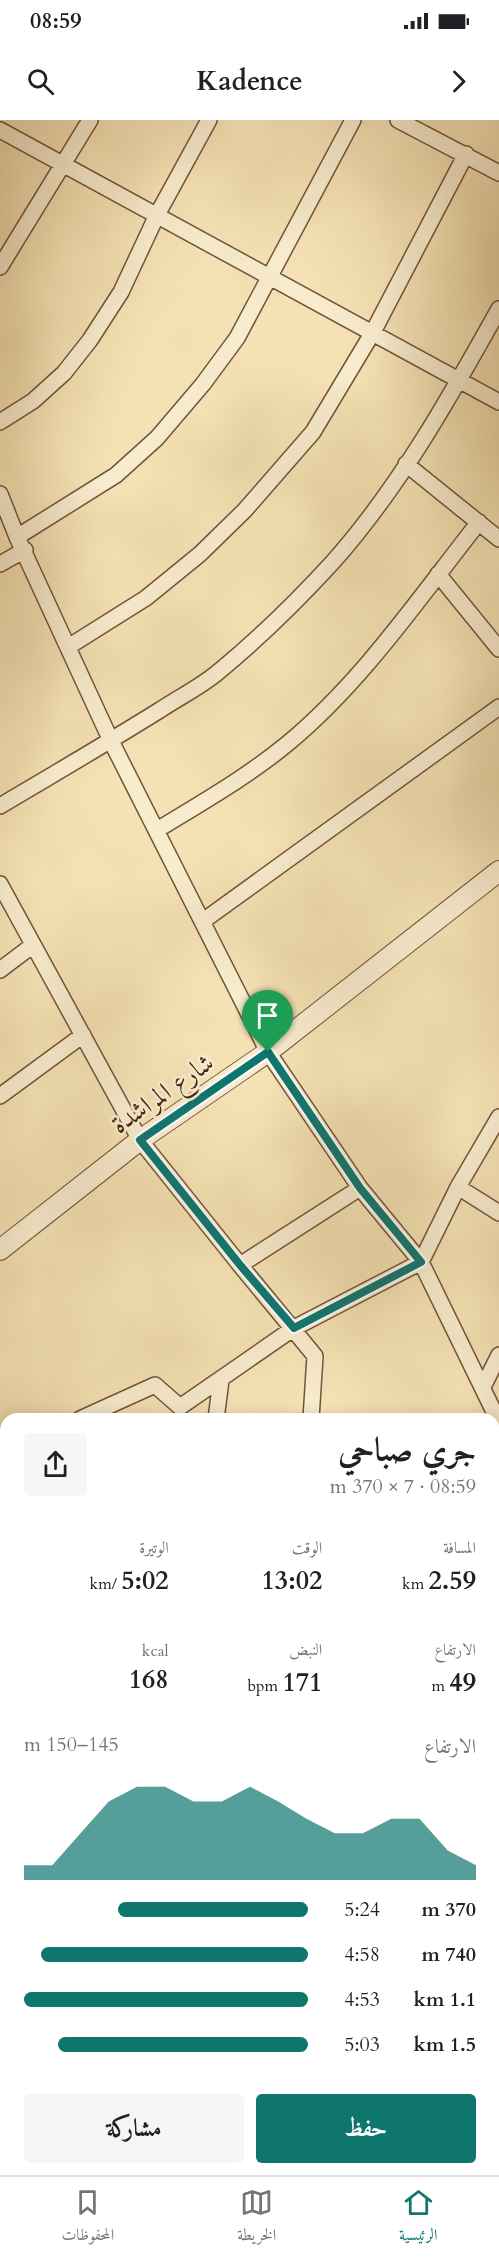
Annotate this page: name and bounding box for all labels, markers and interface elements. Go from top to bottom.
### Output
text: 08:59 [30,6,81,36]
text: Kadence [196,63,303,100]
icon: search [24,65,57,98]
icon: forward [442,65,475,98]
pin [242,990,293,1052]
icon: arrive [251,999,284,1032]
street label: شارع المراشدة [104,1045,223,1145]
text: جري صباحي [338,1428,476,1473]
button: share [24,1433,87,1496]
text: 08:59 · 7 × 370 m [330,1473,476,1500]
text: الوتيرة [139,1537,169,1559]
text: الوقت [292,1537,322,1559]
text: المسافة [443,1537,476,1559]
text: 5:02 [121,1563,169,1598]
text: 13:02 [262,1563,322,1598]
text: 2.59 [429,1563,476,1598]
text: /km [90,1573,121,1595]
text: km [402,1573,429,1595]
text: النبض [289,1639,322,1661]
text: الارتفاع [434,1639,476,1661]
text: kcal [142,1640,169,1662]
text: 168 [129,1662,169,1697]
text: 171 [282,1665,322,1700]
text: 49 [449,1665,476,1700]
text: bpm [247,1675,282,1697]
text: m [432,1675,449,1697]
text: 145–150 m [24,1731,119,1758]
text: الارتفاع [424,1733,476,1760]
text: 5:24 [344,1896,380,1923]
text: 370 m [421,1896,476,1923]
text: 4:58 [344,1941,380,1968]
text: 740 m [421,1941,476,1968]
text: 4:53 [344,1986,380,2013]
text: 1.1 km [413,1986,476,2013]
text: 5:03 [344,2031,380,2058]
text: 1.5 km [413,2031,476,2058]
button: مشاركة [24,2094,244,2163]
button: حفظ [256,2094,476,2163]
tab: المحفوظات [61,2186,114,2250]
tab: الخريطة [237,2186,276,2250]
tab: الرئيسية [399,2186,438,2250]

